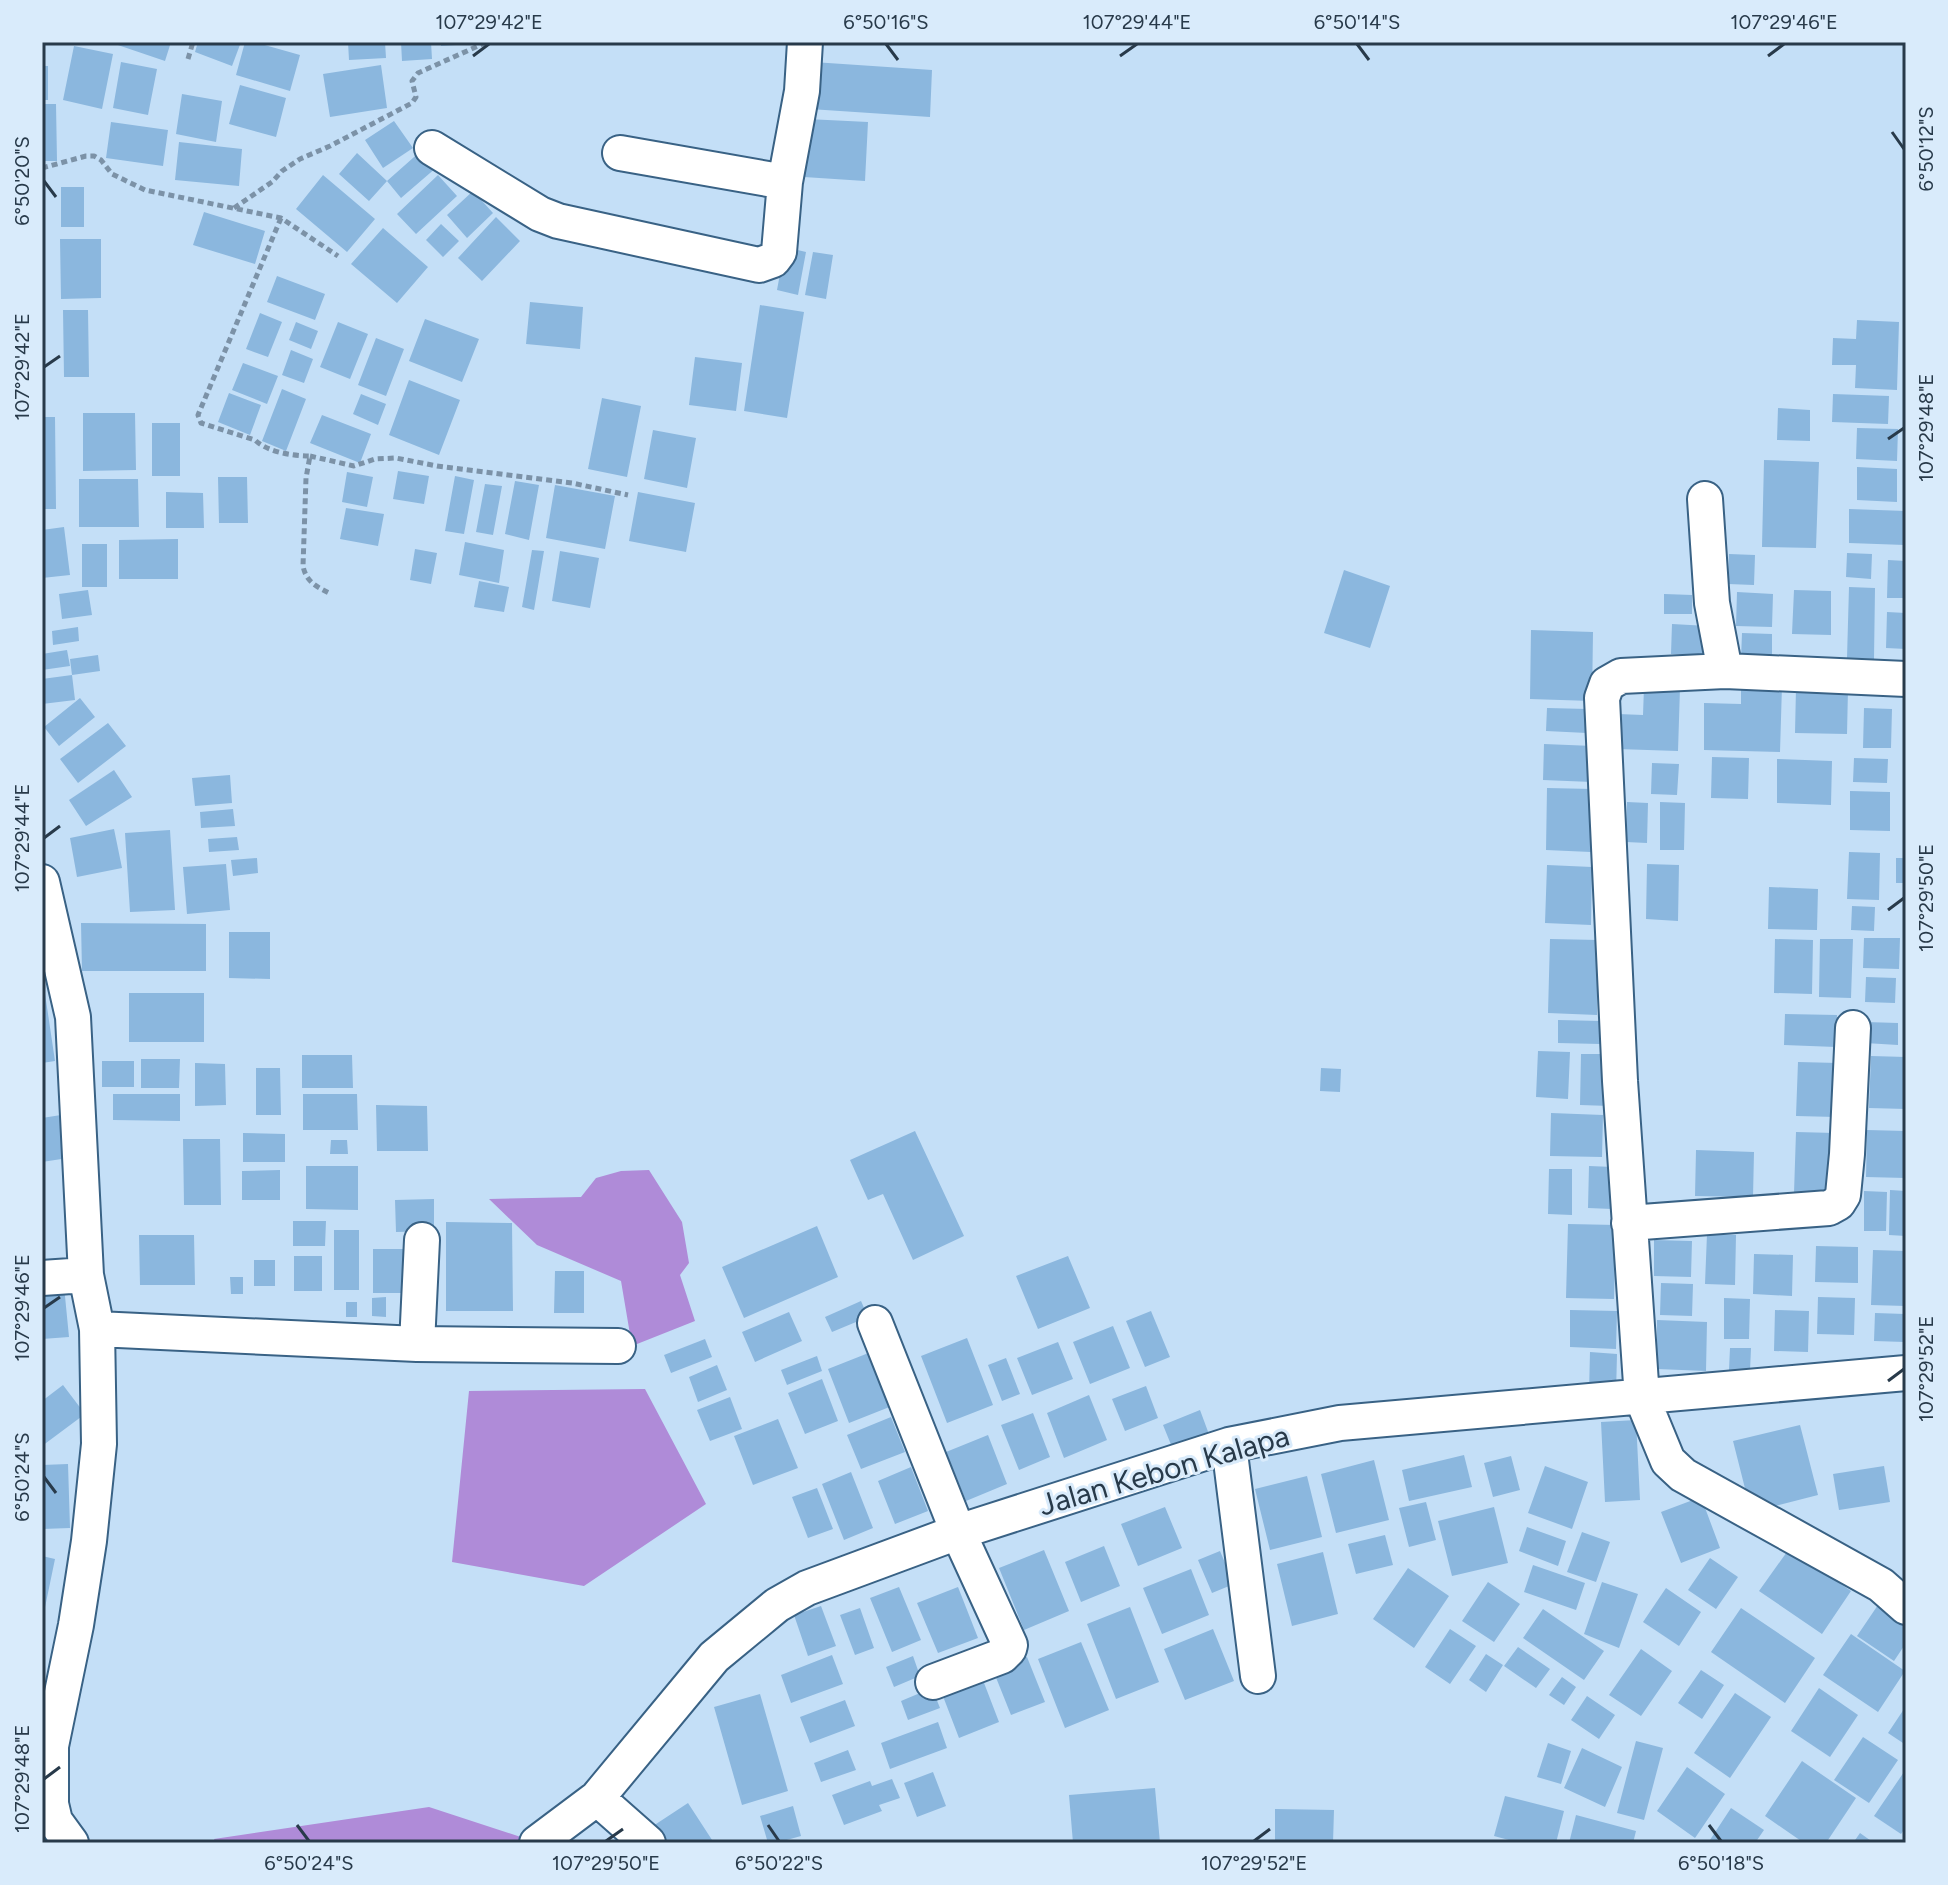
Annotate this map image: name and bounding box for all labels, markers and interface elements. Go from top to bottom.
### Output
text: 107°29'42"E [435,10,543,34]
text: 6°50'16"S [843,10,929,34]
text: 107°29'44"E [1083,10,1191,34]
text: 6°50'14"S [1314,10,1400,34]
text: 107°29'46"E [1730,10,1838,34]
text: 6°50'12"S [1914,106,1938,192]
text: 6°50'20"S [10,136,34,226]
text: 107°29'42"E [10,313,34,421]
text: 107°29'48"E [1914,374,1938,482]
text: 107°29'44"E [10,784,34,892]
text: 107°29'50"E [1914,844,1938,952]
text: 107°29'46"E [10,1254,34,1362]
text: 107°29'52"E [1914,1316,1938,1422]
street label: Jalan Kebon Kalapa [1035,1417,1293,1523]
text: 6°50'24"S [10,1432,34,1522]
text: 107°29'48"E [10,1725,34,1833]
text: 6°50'24"S [264,1851,354,1875]
text: 107°29'50"E [552,1851,660,1875]
text: 6°50'22"S [735,1851,823,1875]
text: 107°29'52"E [1201,1851,1307,1875]
text: 6°50'18"S [1678,1851,1764,1875]

